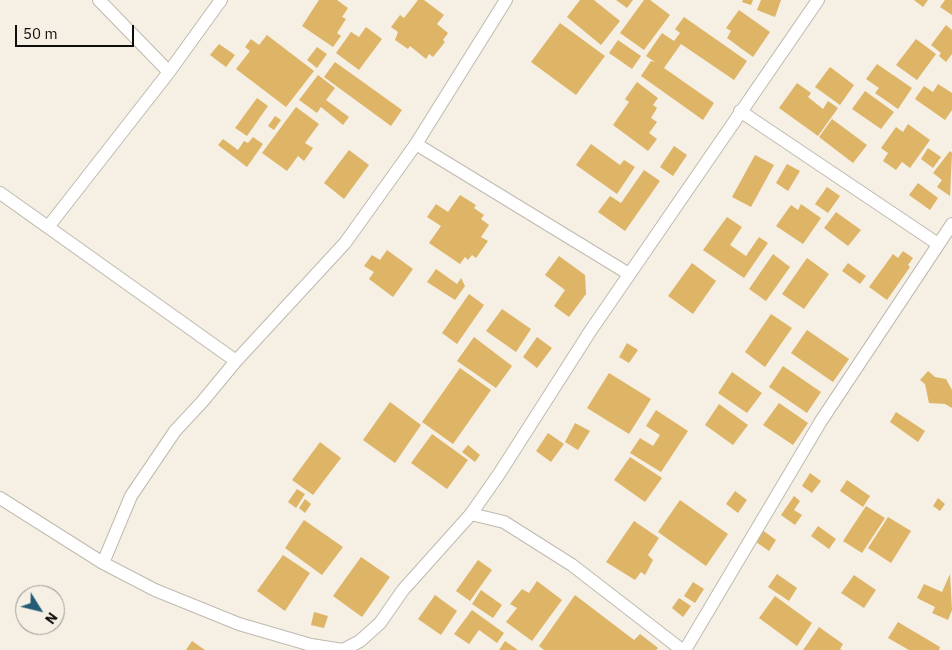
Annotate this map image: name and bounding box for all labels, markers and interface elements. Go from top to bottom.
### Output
scale bar [18,15,136,47]
text: 50 m [23,24,58,43]
north arrow [15,585,65,635]
text: N [41,609,62,628]

